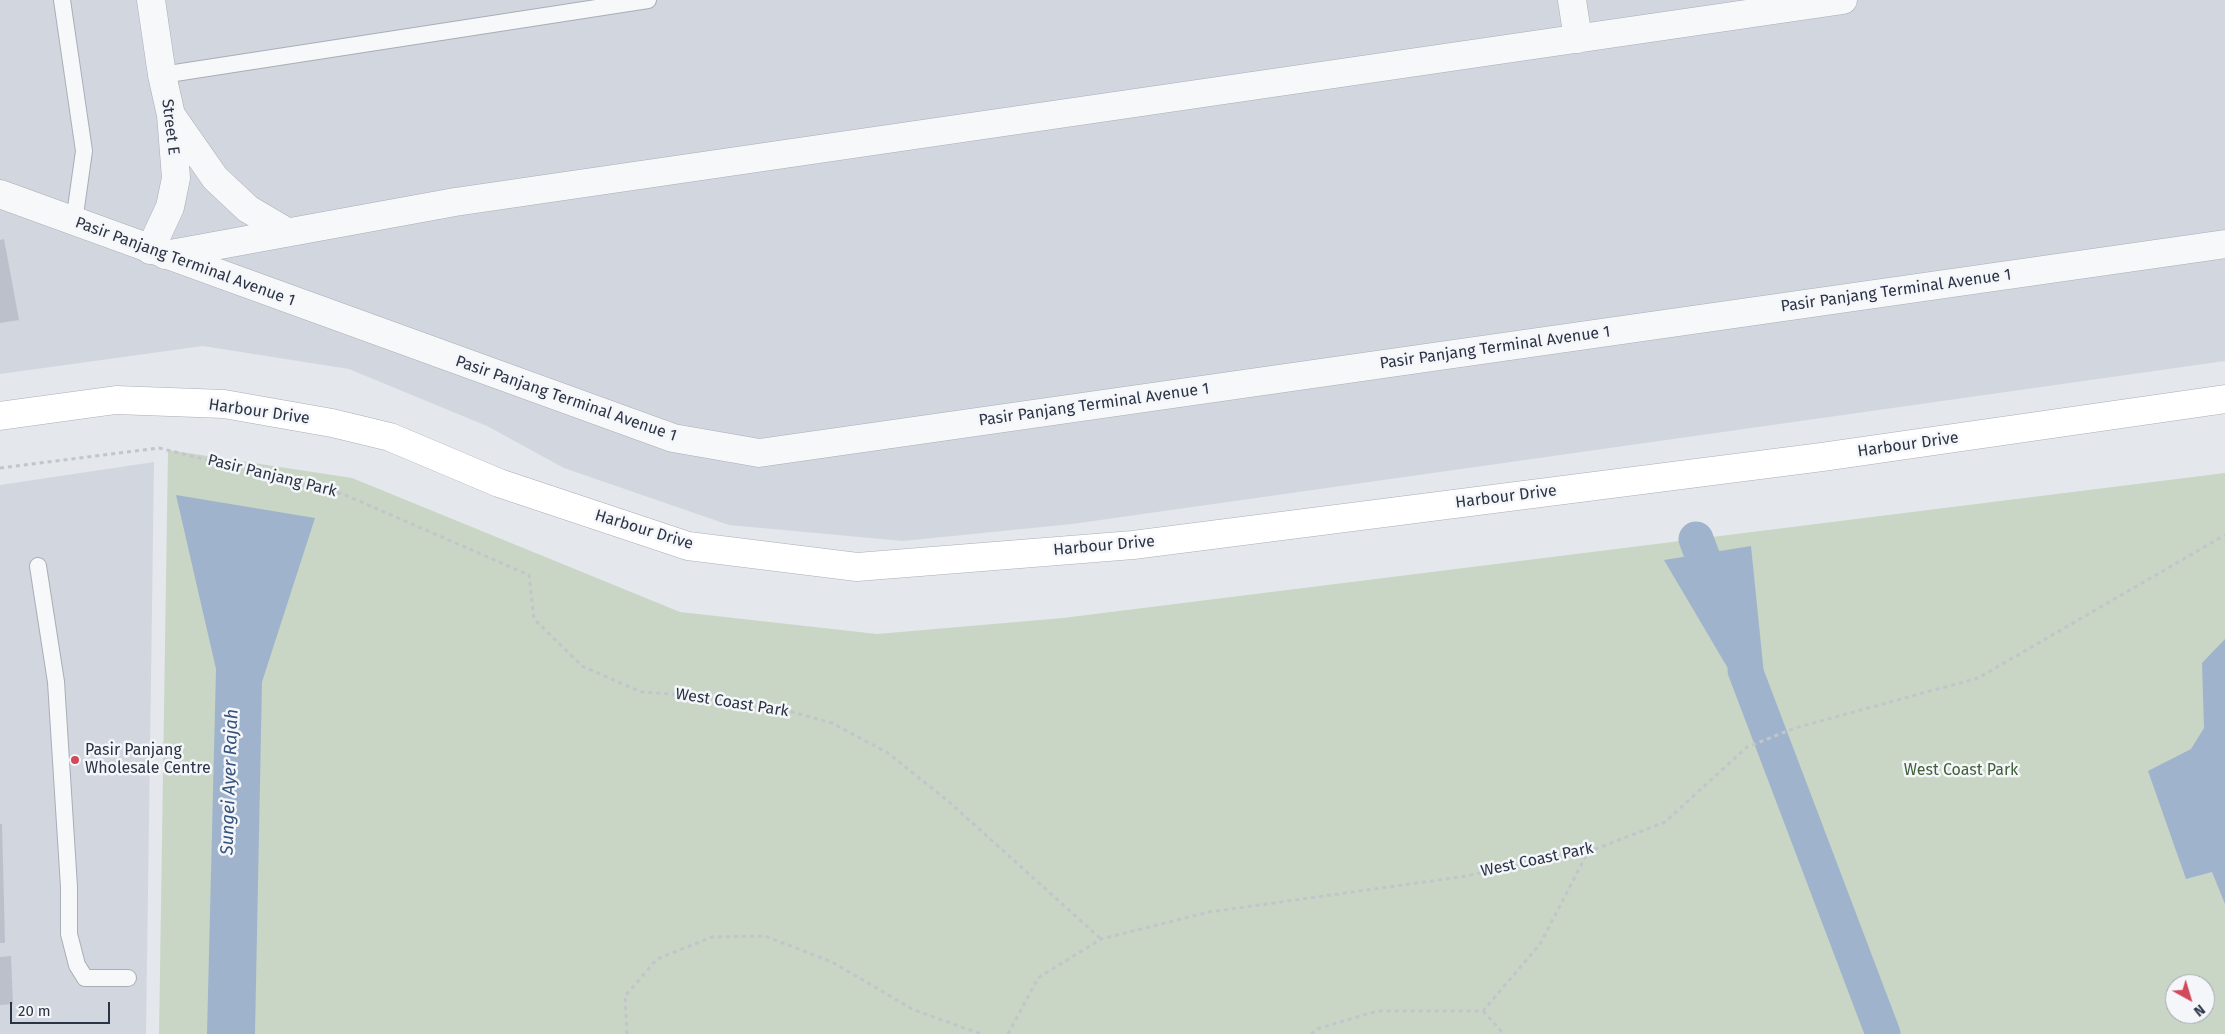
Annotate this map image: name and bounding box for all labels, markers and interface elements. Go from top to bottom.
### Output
street label: Street E [157,98,183,156]
street label: Pasir Panjang Terminal Avenue 1 [72,213,298,311]
street label: Pasir Panjang Terminal Avenue 1 [1779,265,2013,317]
street label: Pasir Panjang Terminal Avenue 1 [1378,322,1612,374]
street label: Pasir Panjang Terminal Avenue 1 [453,352,679,446]
street label: Pasir Panjang Terminal Avenue 1 [977,379,1211,431]
street label: Harbour Drive [207,395,311,429]
street label: Harbour Drive [1856,428,1960,462]
street label: Pasir Panjang Park [205,451,339,501]
street label: Harbour Drive [1454,481,1558,513]
street label: Harbour Drive [592,506,696,554]
street label: Harbour Drive [1052,532,1156,560]
street label: West Coast Park [674,685,790,721]
water label: Sungei Ayer Rajah [217,709,243,855]
place label: Pasir Panjang Wholesale Centre [85,741,211,779]
marker: Pasir Panjang Wholesale Centre [69,754,81,766]
park label: West Coast Park [1904,761,2018,781]
street label: West Coast Park [1479,839,1595,881]
north arrow [2165,974,2215,1024]
scale bar [12,992,112,1024]
text: N [2190,1001,2208,1020]
text: 20 m [18,1002,51,1020]

